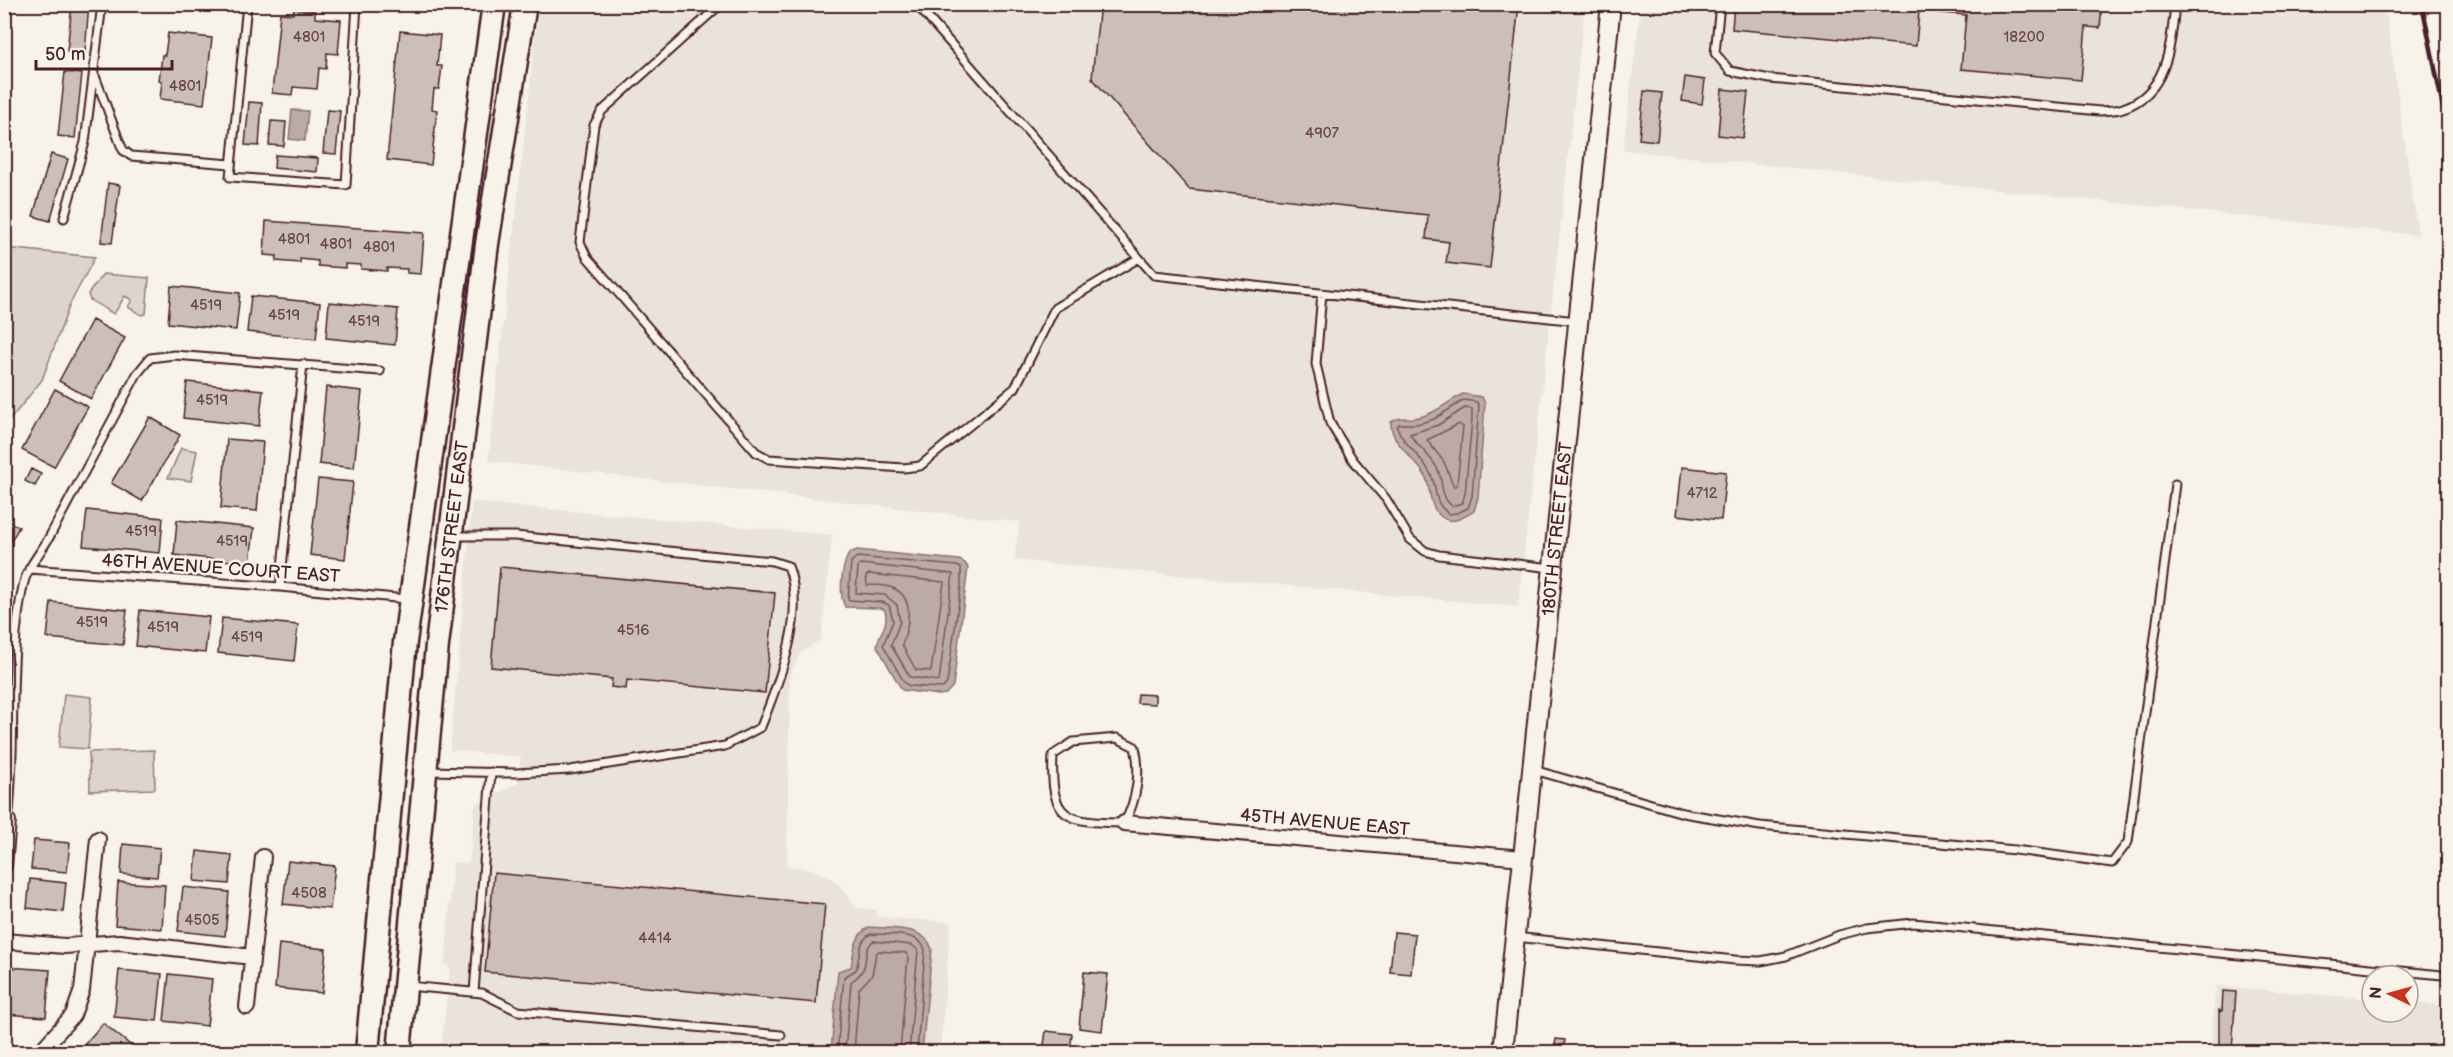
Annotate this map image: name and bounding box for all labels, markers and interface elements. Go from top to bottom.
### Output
house number: 4801 [293,28,325,47]
house number: 18200 [2003,28,2045,47]
scale bar [36,33,172,71]
text: 50 m [45,44,86,65]
house number: 4801 [169,77,201,96]
house number: 4907 [1305,124,1340,143]
house number: 4801 [278,230,310,249]
house number: 4801 [320,235,352,254]
house number: 4801 [363,238,395,257]
house number: 4519 [190,296,222,315]
house number: 4519 [268,306,300,325]
house number: 4519 [348,312,380,331]
house number: 4519 [196,391,228,410]
street label: 176TH STREET EAST [431,439,473,614]
street label: 180TH STREET EAST [1538,441,1577,617]
house number: 4712 [1686,484,1718,503]
house number: 4519 [125,522,157,541]
house number: 4519 [216,532,248,551]
street label: 46TH AVENUE COURT EAST [101,550,341,587]
house number: 4519 [76,613,108,632]
house number: 4519 [147,618,179,637]
house number: 4516 [617,621,649,640]
house number: 4519 [231,628,263,647]
street label: 45TH AVENUE EAST [1239,805,1411,840]
house number: 4508 [291,884,327,903]
house number: 4505 [184,911,220,930]
house number: 4414 [638,929,672,948]
north arrow [2360,964,2420,1024]
text: N [2367,986,2387,1000]

